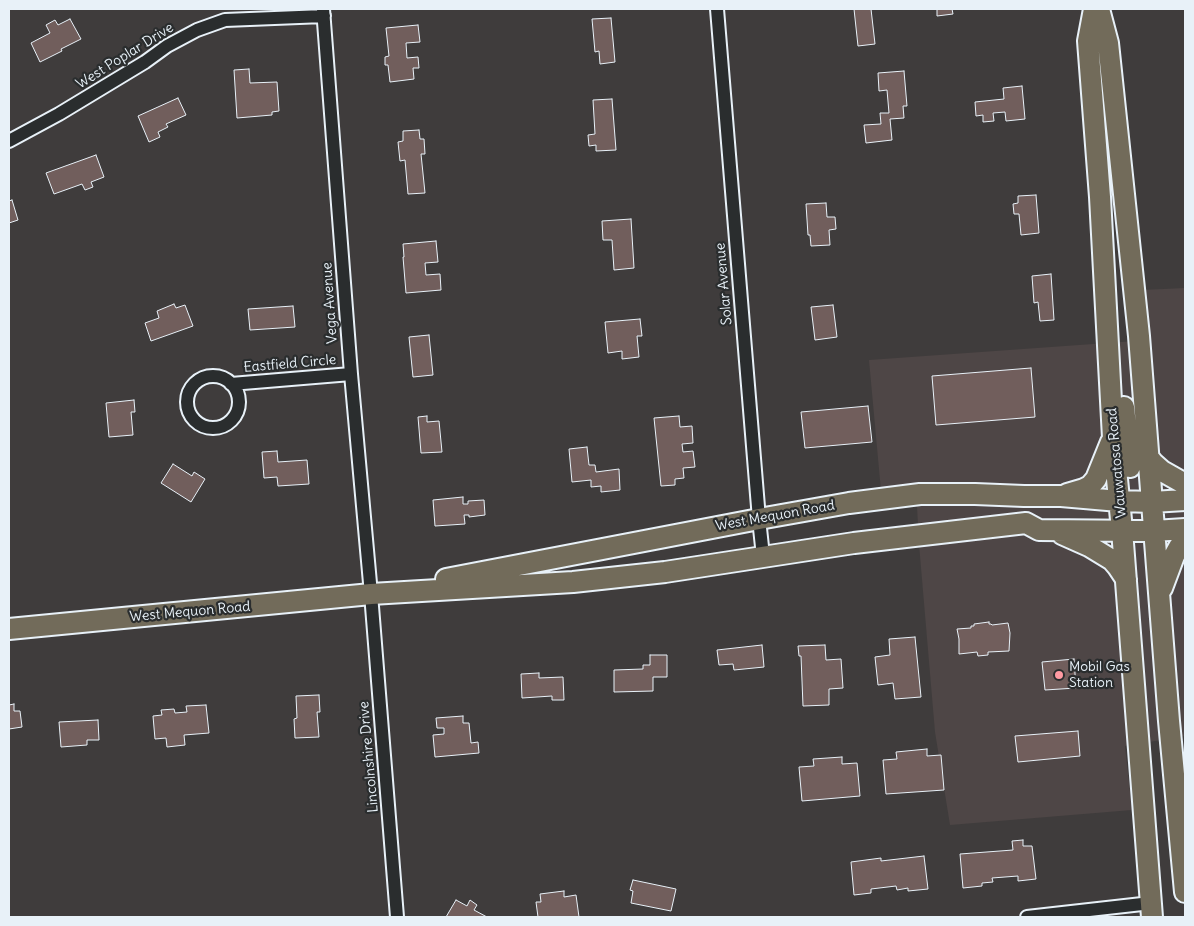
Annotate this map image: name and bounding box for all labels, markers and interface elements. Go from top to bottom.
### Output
street label: West Poplar Drive [73,19,177,93]
street label: Solar Avenue [712,242,736,326]
street label: Vega Avenue [319,262,341,344]
street label: Eastfield Circle [243,352,337,376]
street label: Wauwatosa Road [1104,407,1130,519]
street label: West Mequon Road [714,497,836,535]
street label: West Mequon Road [129,598,251,626]
place label: Mobil Gas Station [1069,659,1130,692]
marker: Mobil Gas Station [1053,669,1065,681]
street label: Lincolnshire Drive [356,701,382,813]

